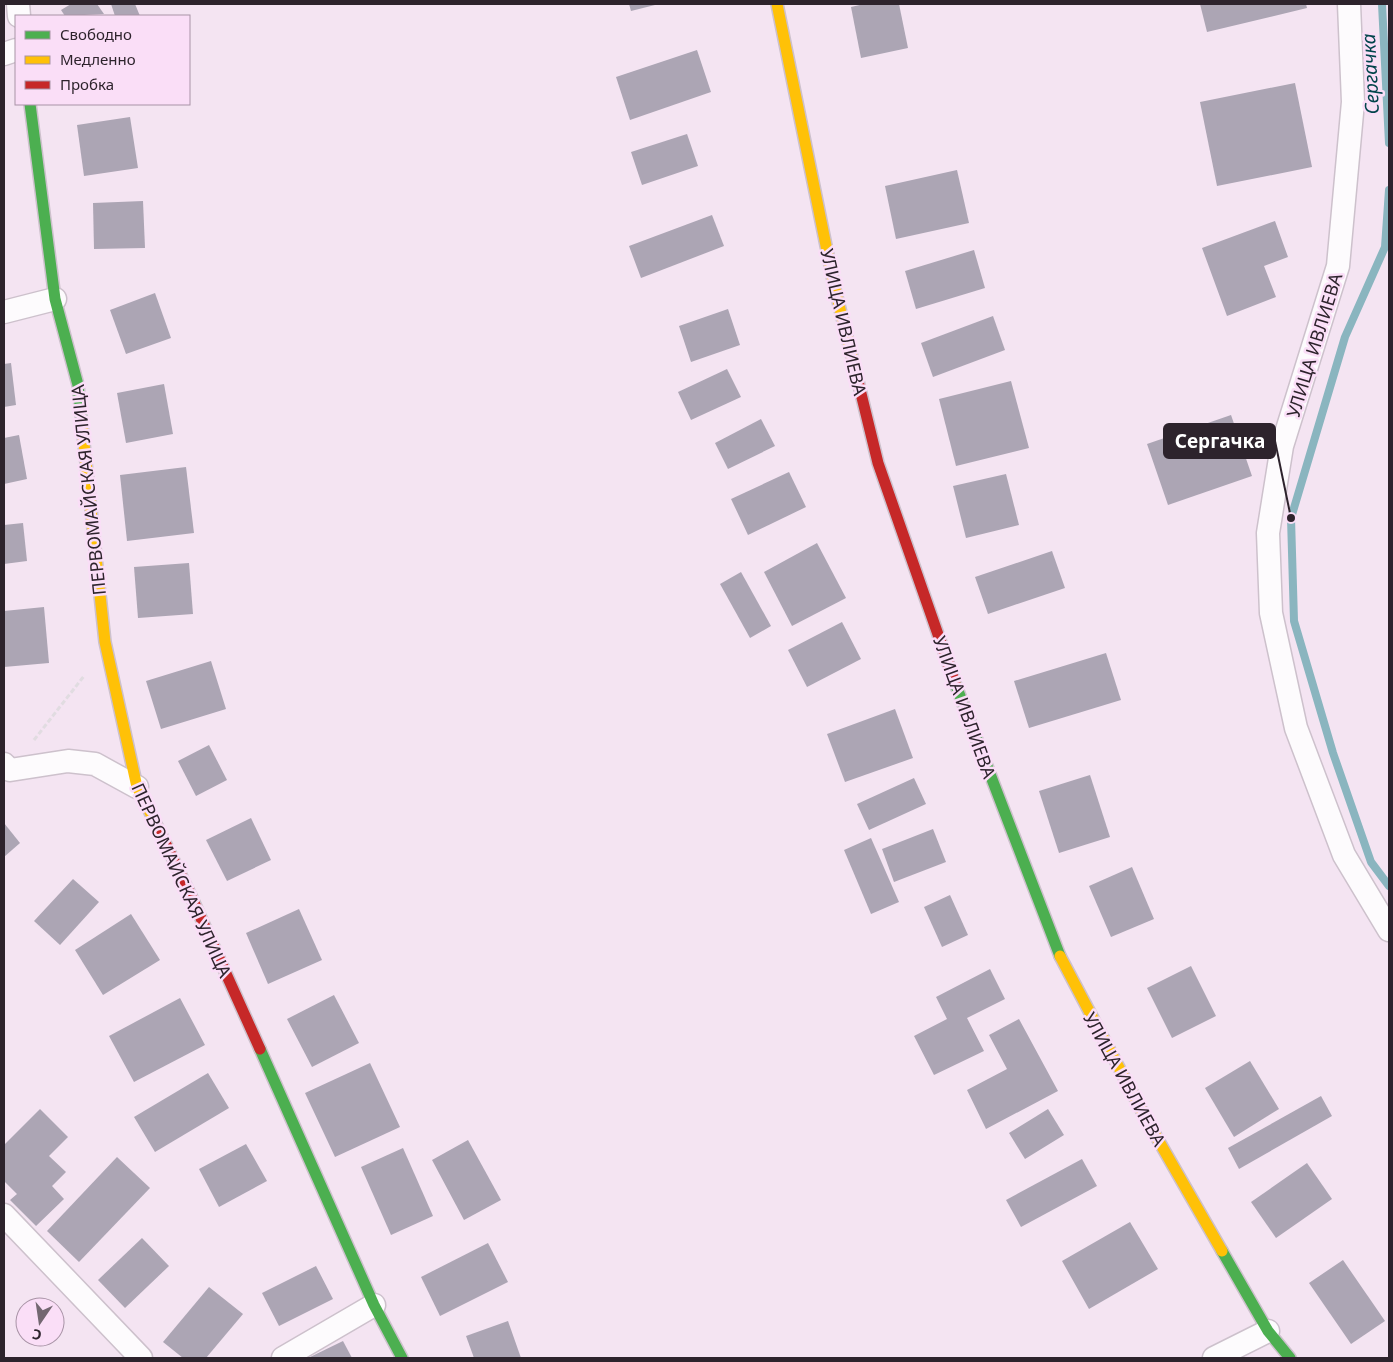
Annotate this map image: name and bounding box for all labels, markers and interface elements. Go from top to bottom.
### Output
legend [15,15,190,105]
text: Свободно [60,24,132,44]
water label: Сергачка [1355,33,1385,115]
text: Медленно [60,49,136,69]
text: Пробка [60,74,114,94]
street label: УЛИЦА ИВЛИЕВА [815,246,873,398]
street label: УЛИЦА ИВЛИЕВА [1281,269,1348,420]
street label: ПЕРВОМАЙСКАЯ УЛИЦА [65,383,111,597]
callout: Сергачка [1164,424,1275,458]
text: Сергачка [1175,428,1265,454]
street label: УЛИЦА ИВЛИЕВА [928,633,1002,782]
street label: ПЕРВОМАЙСКАЯ УЛИЦА [126,779,238,981]
street label: УЛИЦА ИВЛИЕВА [1078,1008,1172,1151]
north arrow [15,1297,65,1347]
text: С [30,1325,44,1345]

